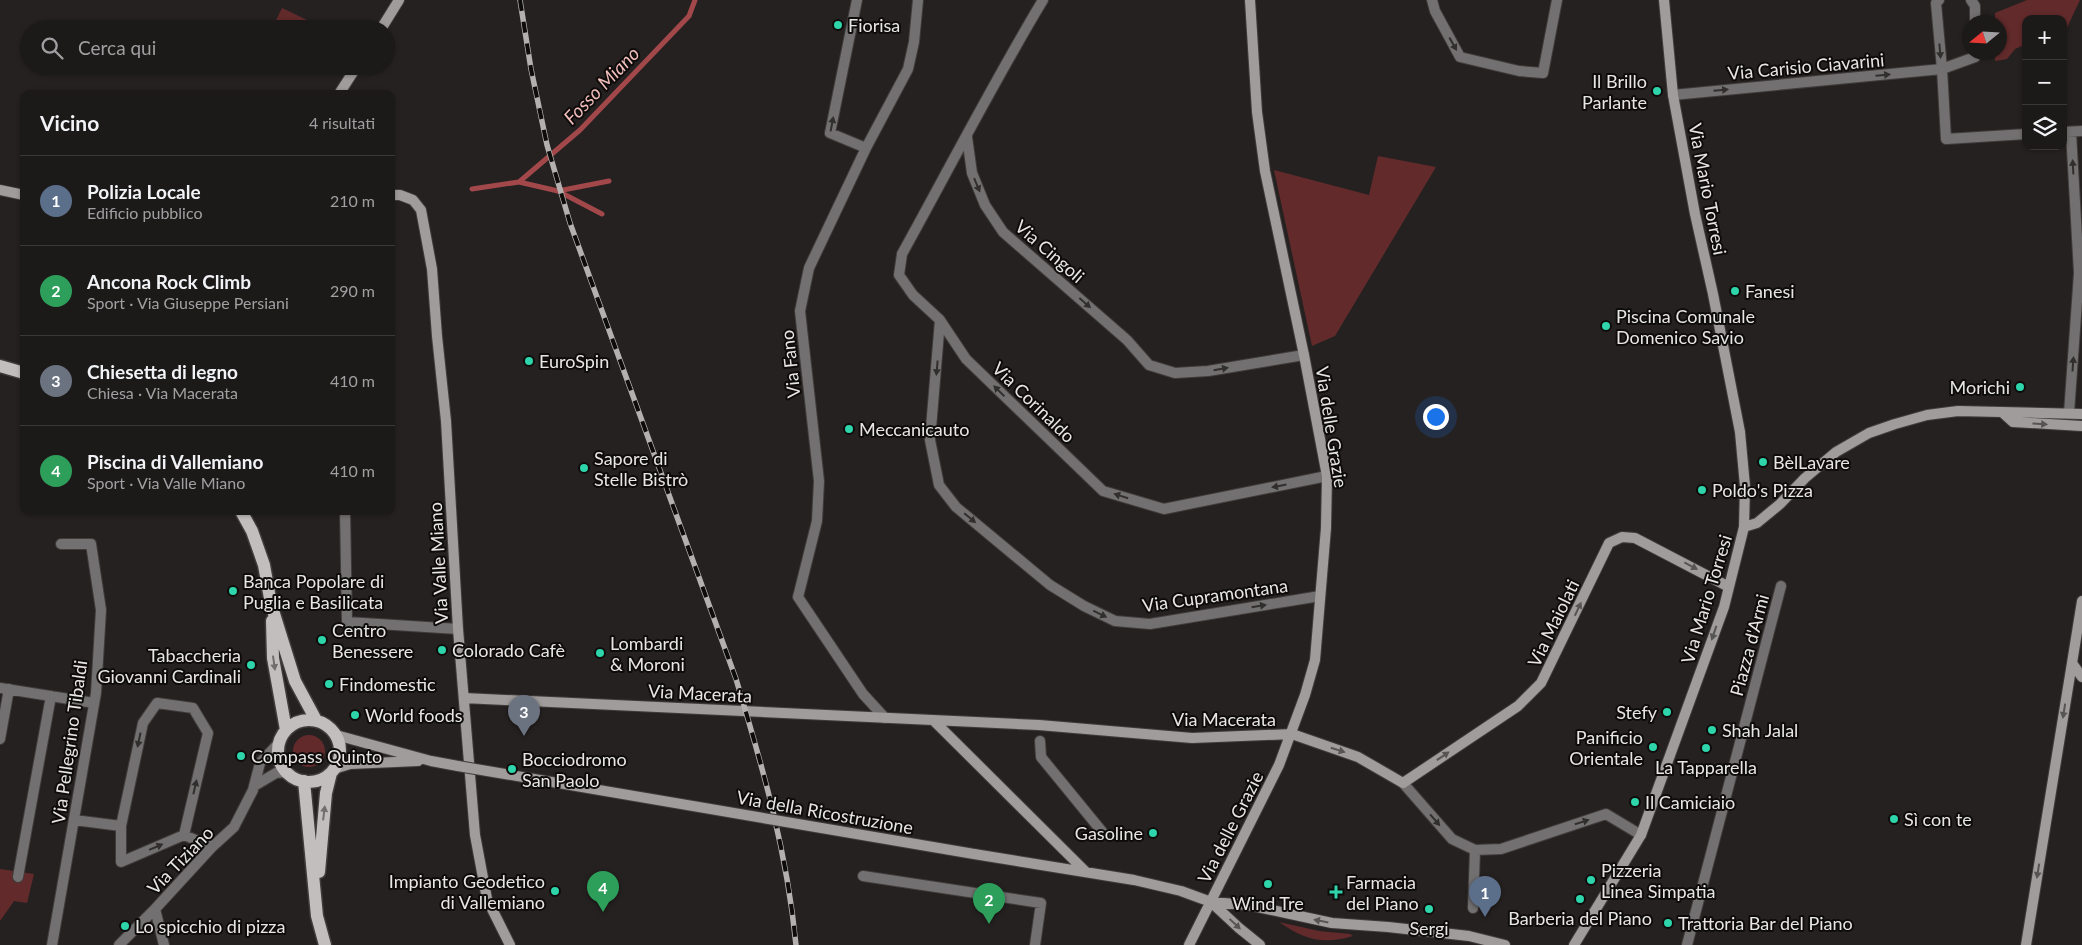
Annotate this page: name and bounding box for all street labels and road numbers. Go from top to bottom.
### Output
street label: Via Carisio Ciavarini [1727,48,1885,84]
street label: Via Mario Torresi [1684,121,1732,257]
street label: Via Cingoli [1011,215,1089,287]
street label: Via Fano [775,329,805,399]
street label: Via Corinaldo [988,357,1080,447]
street label: Via delle Grazie [1312,365,1352,489]
street label: Via Valle Miano [424,502,452,624]
street label: Via Mario Torresi [1676,532,1736,666]
street label: Via Cupramontana [1141,574,1289,616]
street label: Via Maiolati [1522,576,1584,670]
street label: Piazza d'Armi [1725,592,1773,698]
street label: Via Pellegrino Tibaldi [47,659,91,825]
street label: Via Macerata [647,679,753,707]
street label: Via Macerata [1172,708,1276,730]
street label: Via delle Grazie [1192,767,1268,887]
street label: Via della Ricostruzione [735,786,915,838]
street label: Via Tiziano [142,821,218,899]

